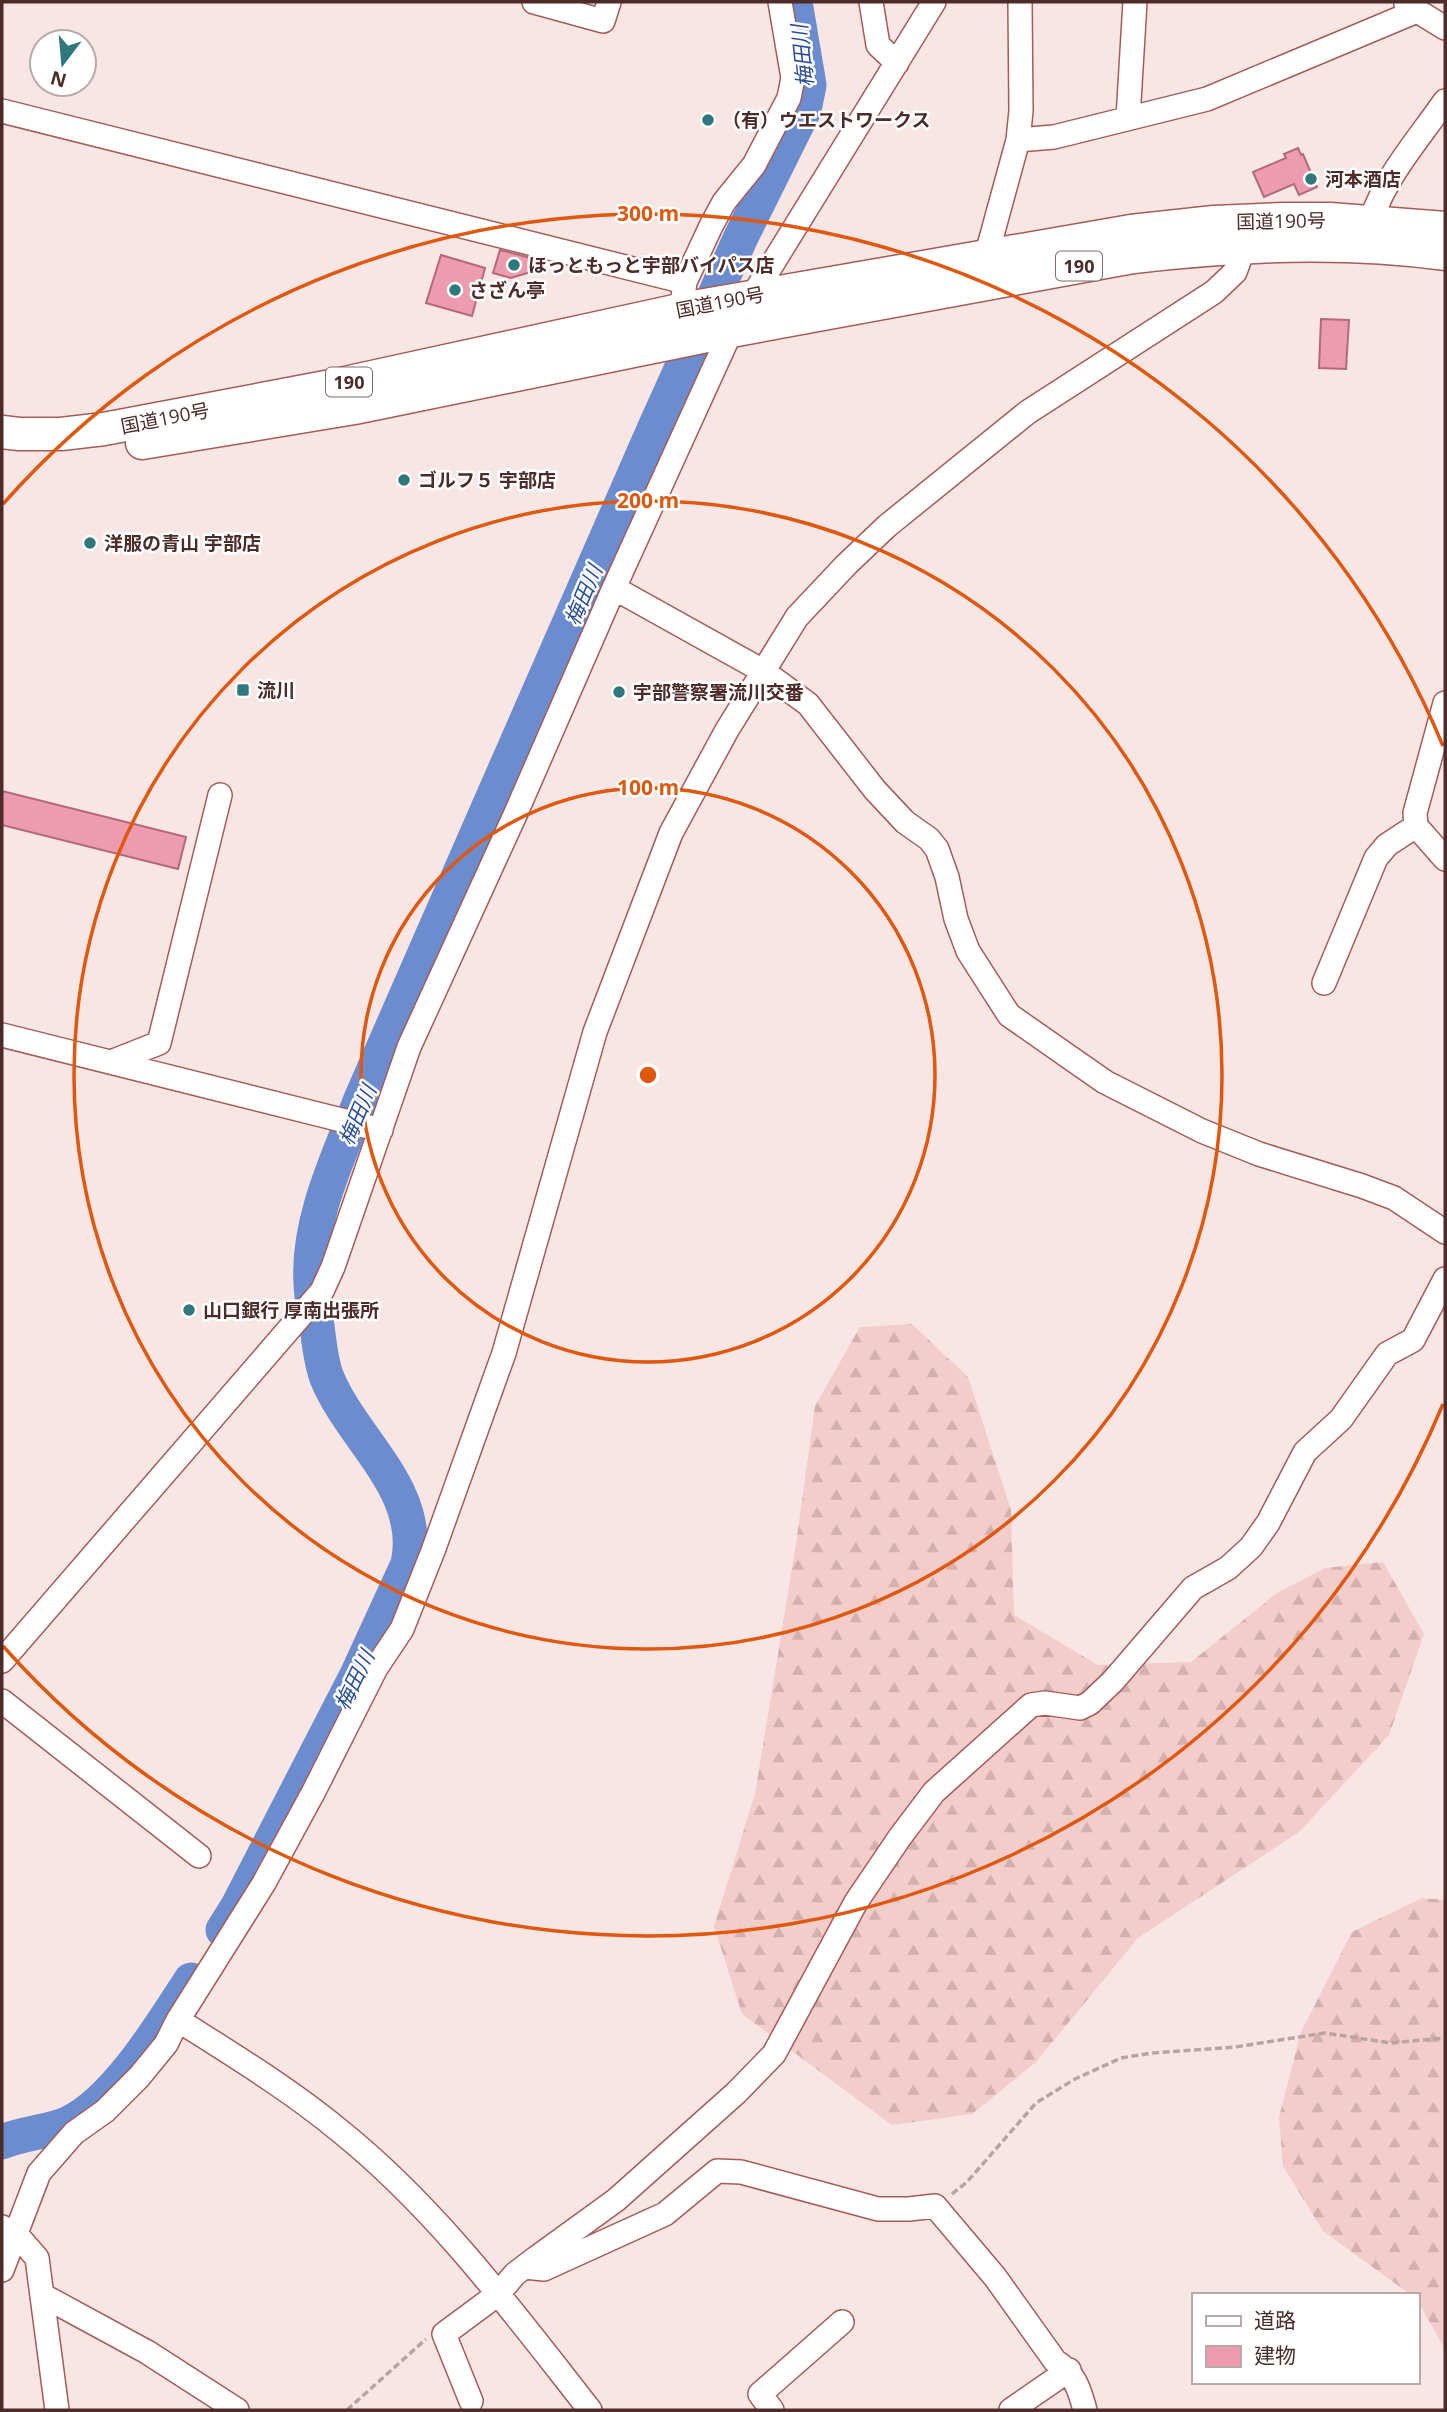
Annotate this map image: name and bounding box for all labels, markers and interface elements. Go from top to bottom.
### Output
water label: 梅田川 [785,21,819,89]
north arrow [28,28,98,98]
text: N [47,65,69,94]
place label: （有）ウエストワークス [722,107,930,133]
marker: （有）ウエストワークス [700,112,716,128]
place label: 河本酒店 [1325,166,1401,192]
marker: 河本酒店 [1303,171,1319,187]
text: 300 m [617,199,679,227]
street label: 国道190号 [1236,207,1326,235]
place label: ほっともっと宇部バイパス店 [528,252,775,278]
road number: 190 [1056,252,1102,280]
marker: ほっともっと宇部バイパス店 [506,257,522,273]
place label: さざん亭 [469,277,545,303]
street label: 国道190号 [674,281,766,323]
marker: さざん亭 [447,282,463,298]
road number: 190 [326,368,372,396]
street label: 国道190号 [119,397,211,439]
place label: ゴルフ５ 宇部店 [418,467,556,493]
marker: ゴルフ５ 宇部店 [396,472,412,488]
text: 200 m [617,486,679,514]
place label: 洋服の青山 宇部店 [104,530,261,556]
marker: 洋服の青山 宇部店 [82,535,98,551]
water label: 梅田川 [558,559,609,629]
place label: 流川 [257,677,295,703]
place label: 宇部警察署流川交番 [633,679,804,705]
marker: 流川 [235,682,251,698]
marker: 宇部警察署流川交番 [611,684,627,700]
text: 100 m [617,773,679,801]
centre of rings [636,1063,660,1087]
water label: 梅田川 [332,1079,383,1149]
place label: 山口銀行 厚南出張所 [203,1297,379,1323]
marker: 山口銀行 厚南出張所 [181,1302,197,1318]
water label: 梅田川 [328,1644,381,1714]
legend [1192,2293,1419,2384]
text: 道路 [1254,2306,1296,2334]
text: 建物 [1254,2341,1296,2369]

